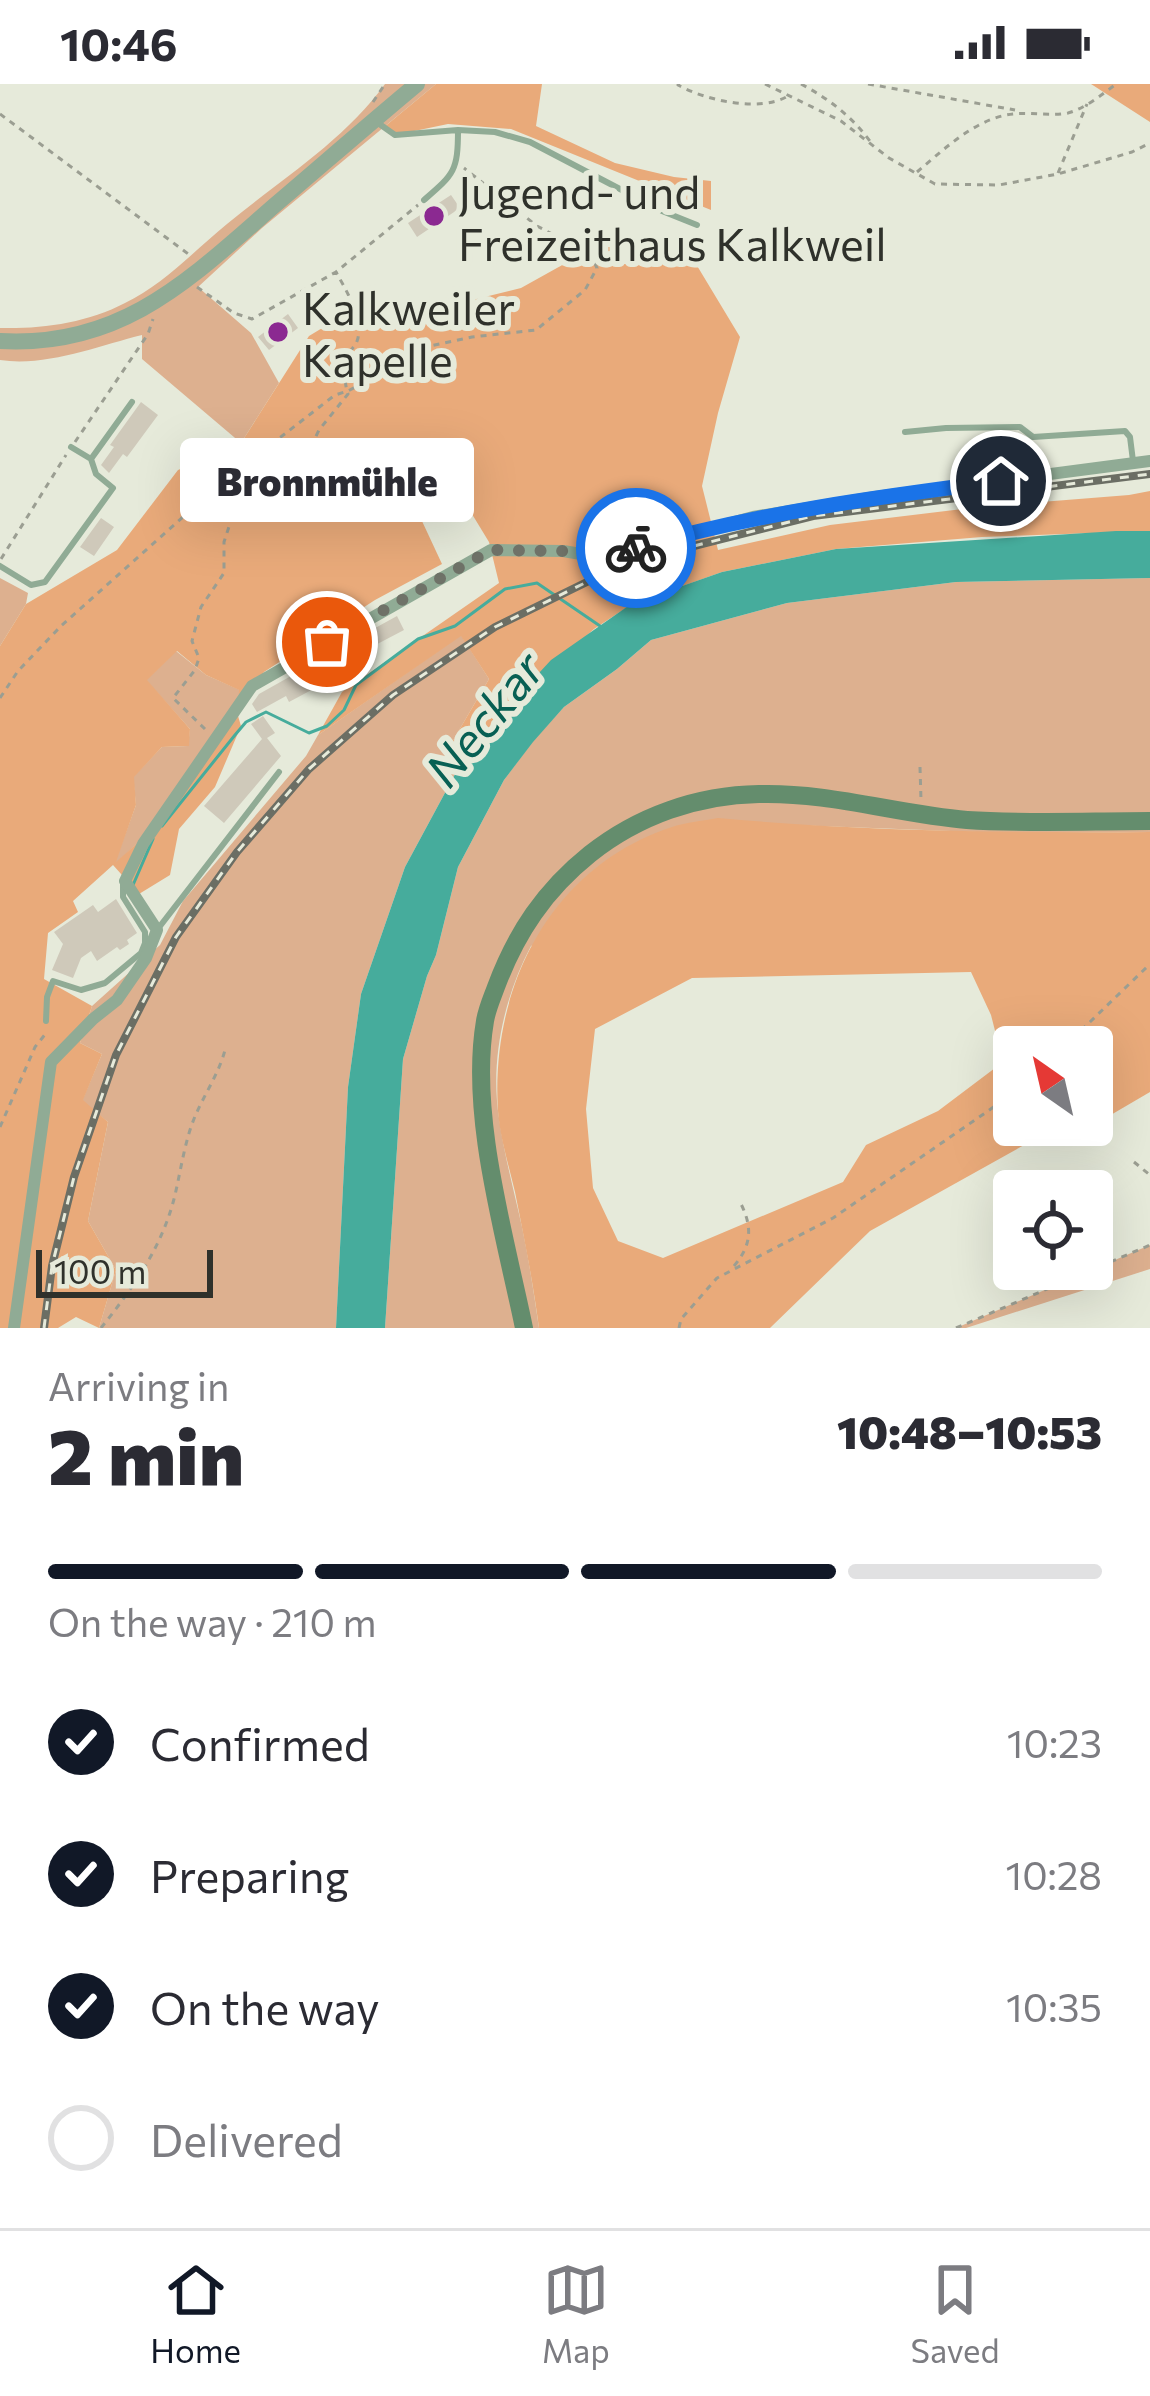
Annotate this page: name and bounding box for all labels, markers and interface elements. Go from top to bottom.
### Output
text: 10:46 [60,15,178,70]
place label: Jugend- und Freizeithaus Kalkweil [458,163,887,270]
marker: Jugend- und Freizeithaus Kalkweil [421,203,447,229]
place label: Kalkweiler Kapelle [302,279,515,386]
marker: Kalkweiler Kapelle [265,319,291,345]
pin [950,430,1052,532]
callout: Bronnmühle [180,438,474,522]
icon: home [968,448,1034,514]
text: Bronnmühle [216,456,438,504]
courier [576,488,696,608]
icon: bike [603,515,669,581]
pin [276,591,378,693]
icon: bag [294,609,360,675]
water label: Neckar [411,638,556,797]
north arrow [993,1026,1113,1146]
map controls [993,1026,1113,1290]
button: locate [993,1170,1113,1290]
scale bar [36,1244,213,1297]
text: 100 m [54,1250,146,1291]
text: Arriving in [48,1361,229,1409]
text: 10:48–10:53 [837,1403,1102,1458]
text: 2 min [48,1406,244,1501]
text: On the way · 210 m [48,1597,376,1645]
icon: check [48,1709,114,1775]
text: Confirmed [150,1715,370,1770]
text: 10:23 [1007,1718,1102,1766]
icon: check [48,1841,114,1907]
text: Preparing [150,1847,349,1902]
text: 10:28 [1005,1850,1102,1898]
icon: check [48,1973,114,2039]
text: On the way [150,1979,380,2034]
text: 10:35 [1006,1982,1102,2030]
text: Delivered [150,2111,343,2166]
tab: Home [150,2257,241,2370]
tab: Map [542,2257,610,2370]
tab: Saved [911,2257,1000,2370]

